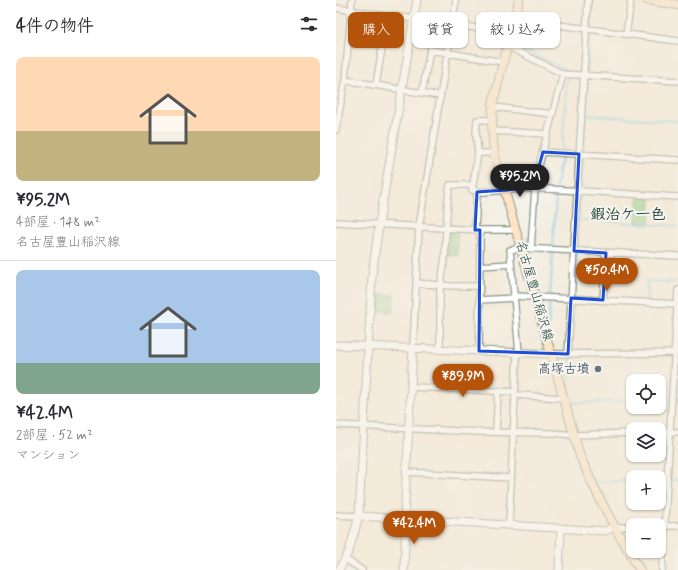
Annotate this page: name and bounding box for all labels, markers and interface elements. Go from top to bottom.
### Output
chip: 購入 [348,12,404,48]
chip: 賃貸 [412,12,468,48]
chip: 絞り込み [476,12,560,48]
icon: filters [298,13,320,35]
text: 4件の物件 [16,15,94,37]
icon: home [132,83,204,155]
pin: ¥95.2M [487,164,553,198]
text: ¥95.2M [499,168,541,185]
text: ¥95.2M [16,189,70,211]
district label: 鍜治ケ一色 [590,205,666,225]
text: 4部屋 · 148 m² [16,214,100,231]
text: 名古屋豊山稲沢線 [16,234,120,251]
street label: 名古屋豊山稲沢線 [511,239,557,344]
pin: ¥50.4M [574,258,640,292]
text: ¥50.4M [585,262,629,279]
icon: home [132,296,204,368]
place label: 高塚古墳 [538,361,590,378]
pin: ¥89.9M [430,364,496,398]
marker: 高塚古墳 [593,364,603,374]
text: ¥89.9M [441,368,485,385]
map controls [626,374,666,558]
button: locate [626,374,666,414]
text: ¥42.4M [16,402,73,424]
button: layers [626,422,666,462]
text: 2部屋 · 52 m² [16,427,93,444]
text: マンション [16,447,80,464]
button: + [626,470,666,510]
pin: ¥42.4M [381,511,447,545]
text: ¥42.4M [392,515,436,532]
button: − [626,518,666,558]

